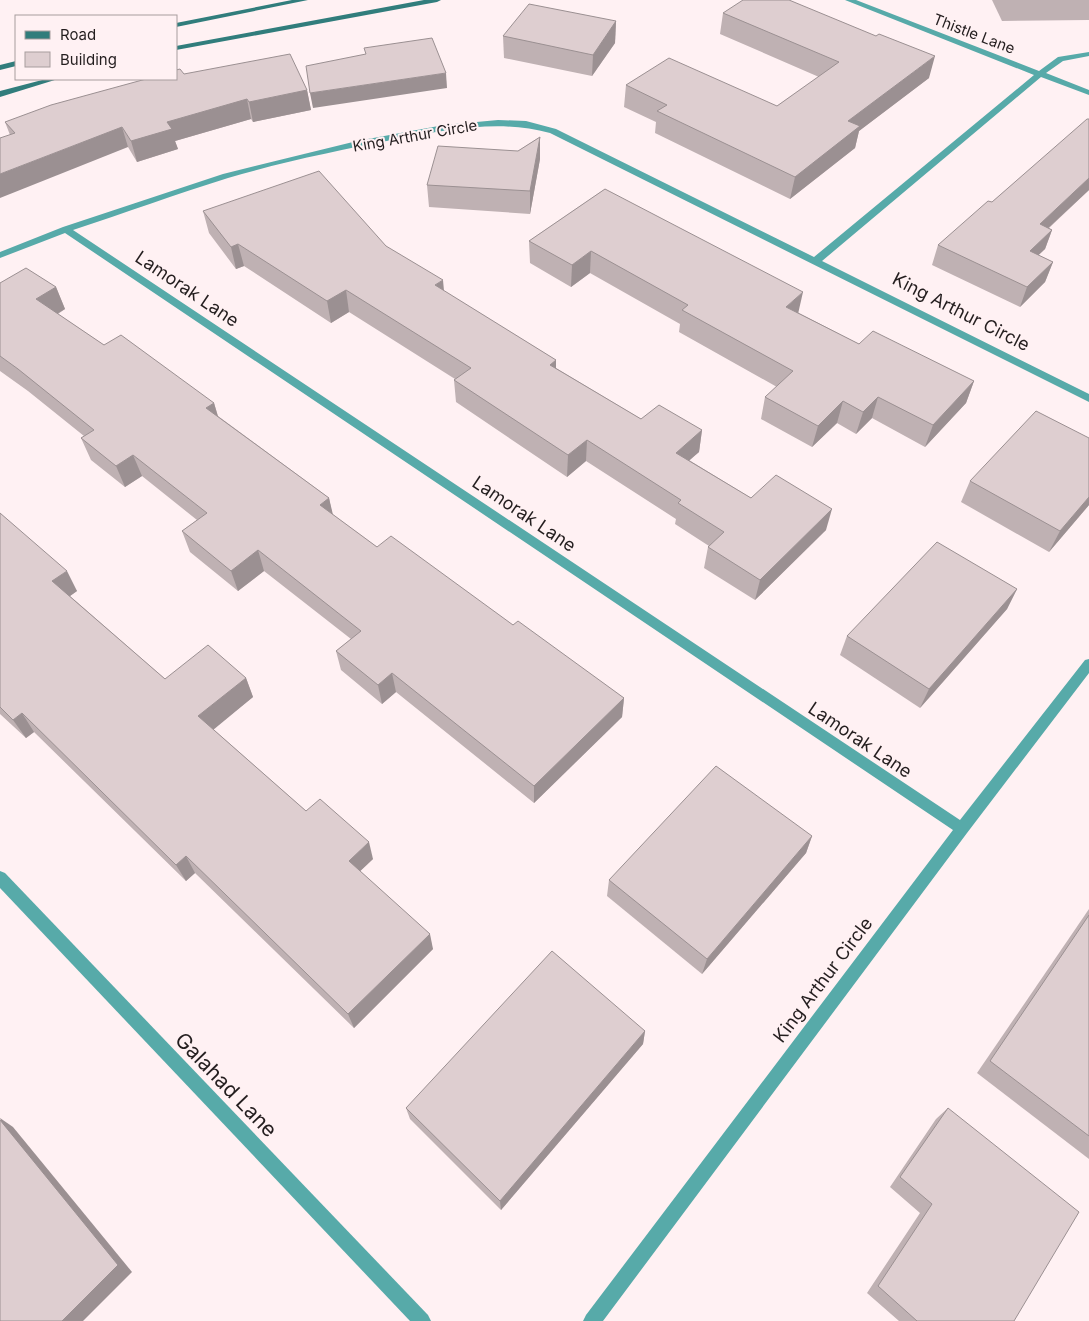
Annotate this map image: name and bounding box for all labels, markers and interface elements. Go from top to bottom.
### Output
street label: Thistle Lane [931,9,1018,58]
legend [15,15,178,80]
text: Road [60,25,96,44]
text: Building [60,50,117,69]
street label: King Arthur Circle [351,115,479,156]
street label: Lamorak Lane [132,246,243,331]
street label: King Arthur Circle [889,268,1033,355]
street label: Lamorak Lane [469,471,580,556]
street label: Lamorak Lane [805,697,916,782]
street label: King Arthur Circle [769,913,876,1046]
street label: Galahad Lane [170,1027,282,1142]

